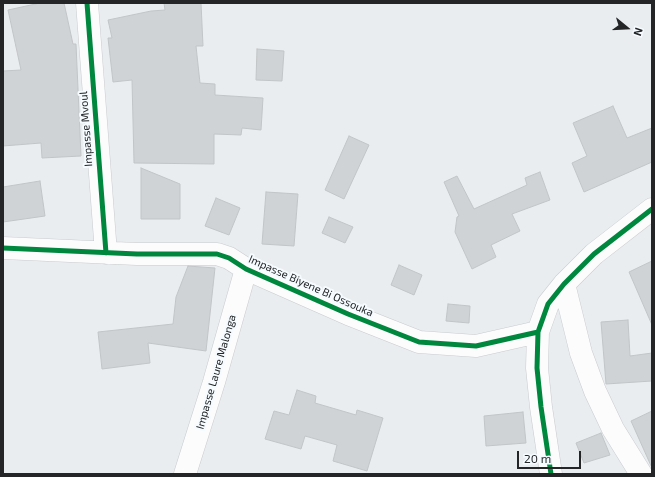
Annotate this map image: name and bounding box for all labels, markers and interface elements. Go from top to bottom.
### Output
north arrow [607,8,647,48]
text: N [631,26,646,38]
street label: Impasse Mvoul [77,91,95,167]
street label: Impasse Biyene Bi Ossouka [247,252,375,320]
street label: Impasse Laure Malonga [193,313,239,431]
scale bar [519,443,583,469]
text: 20 m [524,451,551,465]

